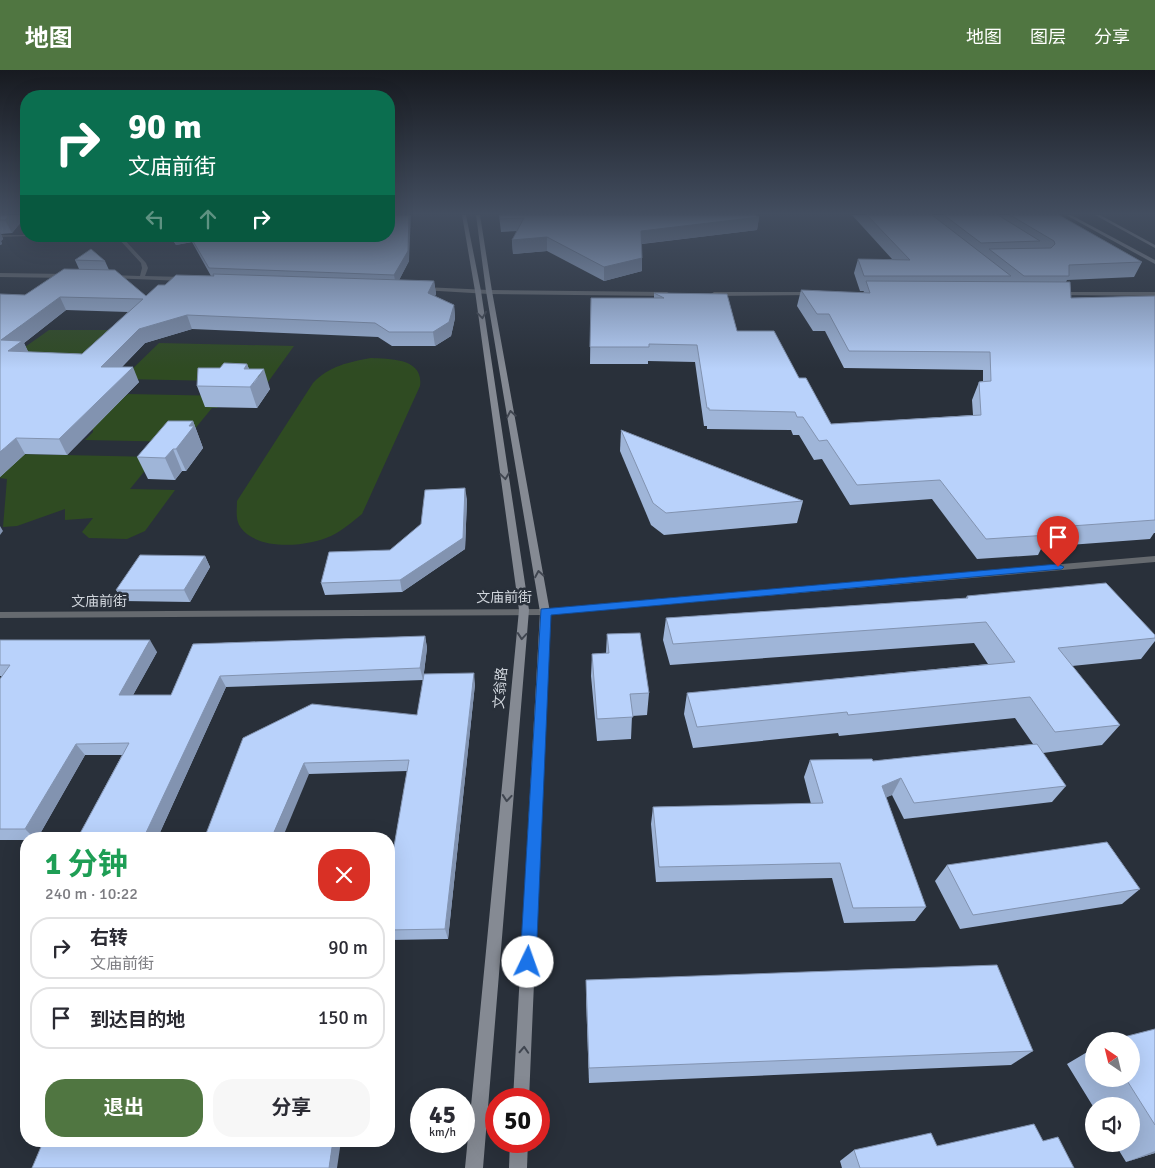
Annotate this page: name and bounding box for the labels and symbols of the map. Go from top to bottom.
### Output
one-way arrow [476,310,486,319]
one-way arrow [506,409,516,418]
one-way arrow [499,471,509,480]
pin [1037,516,1079,567]
one-way arrow [534,569,544,578]
street label: 文庙前街 [476,589,532,606]
street label: 文庙前街 [71,593,127,610]
one-way arrow [517,633,528,641]
street label: 文翁路 [490,666,511,710]
one-way arrow [502,795,513,803]
position arrow [501,935,553,987]
north arrow [1085,1032,1140,1088]
one-way arrow [518,1046,529,1054]
speed limit sign: 50 [485,1088,550,1153]

